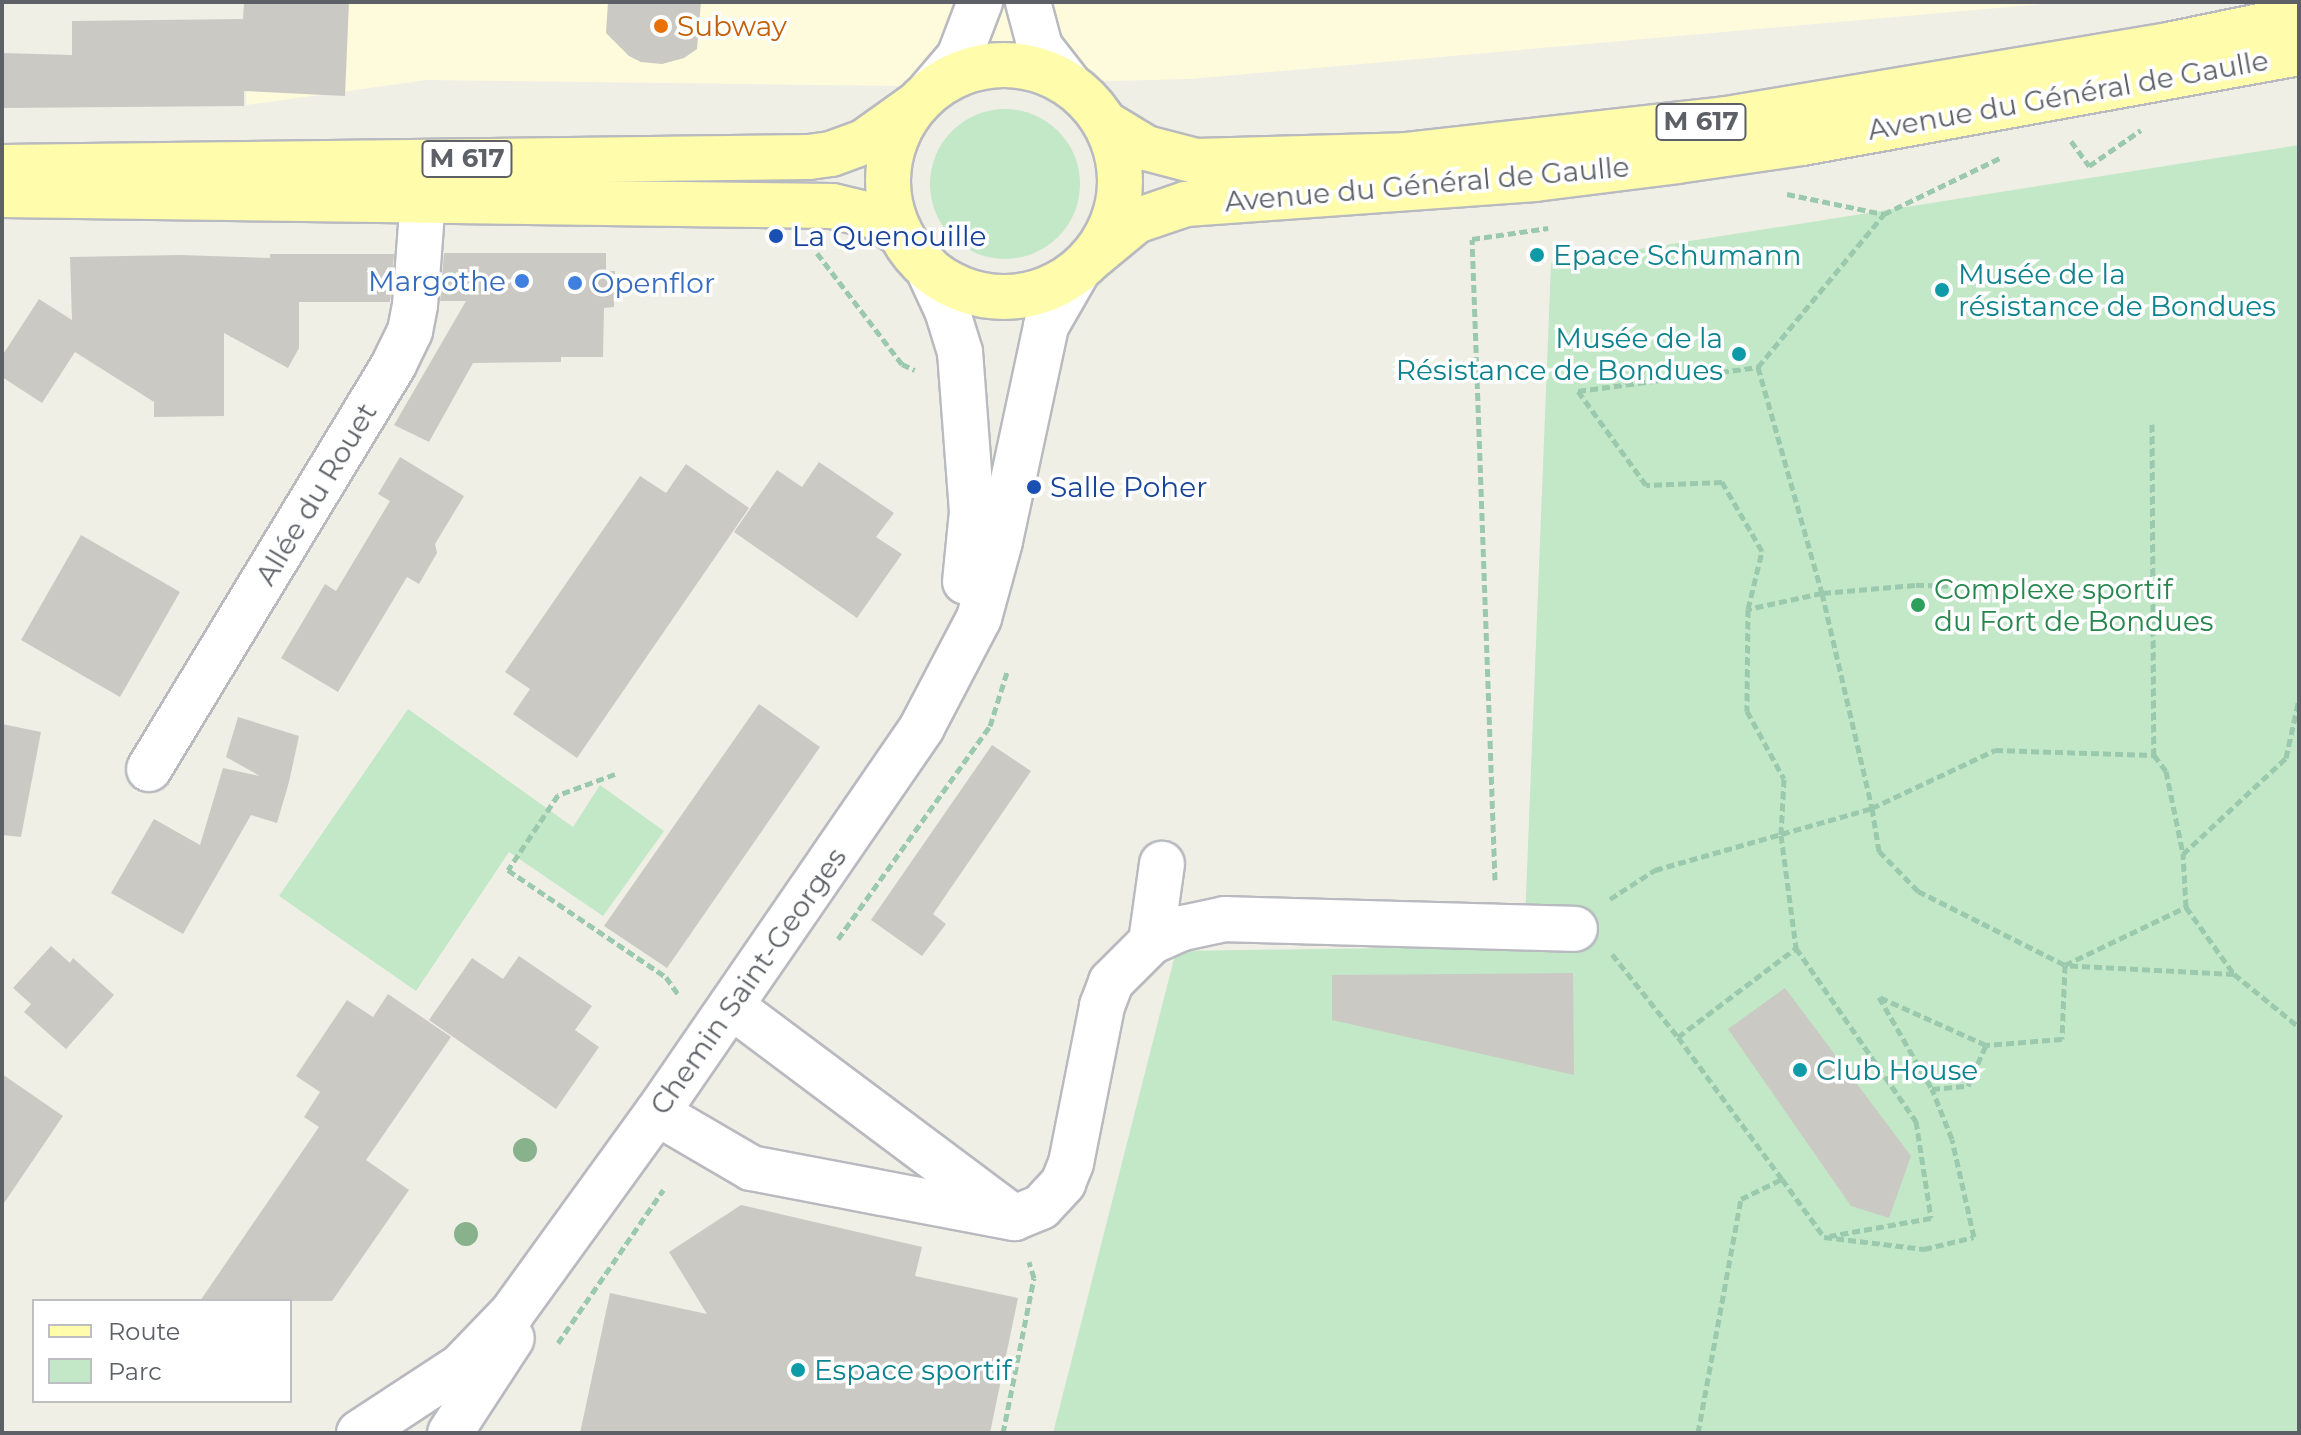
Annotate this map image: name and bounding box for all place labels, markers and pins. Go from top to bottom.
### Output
place label: Subway [677,9,787,43]
marker: Subway [652,17,670,35]
place label: La Quenouille [792,219,986,253]
marker: La Quenouille [767,227,785,245]
place label: Epace Schumann [1553,238,1801,272]
marker: Epace Schumann [1528,246,1546,264]
place label: Musée de la résistance de Bondues [1958,257,2276,323]
place label: Margothe [368,264,506,298]
place label: Openflor [591,266,715,300]
marker: Margothe [513,272,531,290]
marker: Openflor [566,274,584,292]
marker: Musée de la résistance de Bondues [1933,281,1951,299]
place label: Musée de la Résistance de Bondues [1396,321,1723,387]
marker: Musée de la Résistance de Bondues [1730,345,1748,363]
place label: Salle Poher [1050,470,1207,504]
marker: Salle Poher [1025,478,1043,496]
place label: Complexe sportif du Fort de Bondues [1934,572,2213,638]
marker: Complexe sportif du Fort de Bondues [1909,596,1927,614]
place label: Club House [1816,1053,1978,1087]
marker: Club House [1791,1061,1809,1079]
place label: Espace sportif [814,1353,1012,1387]
marker: Espace sportif [789,1361,807,1379]

